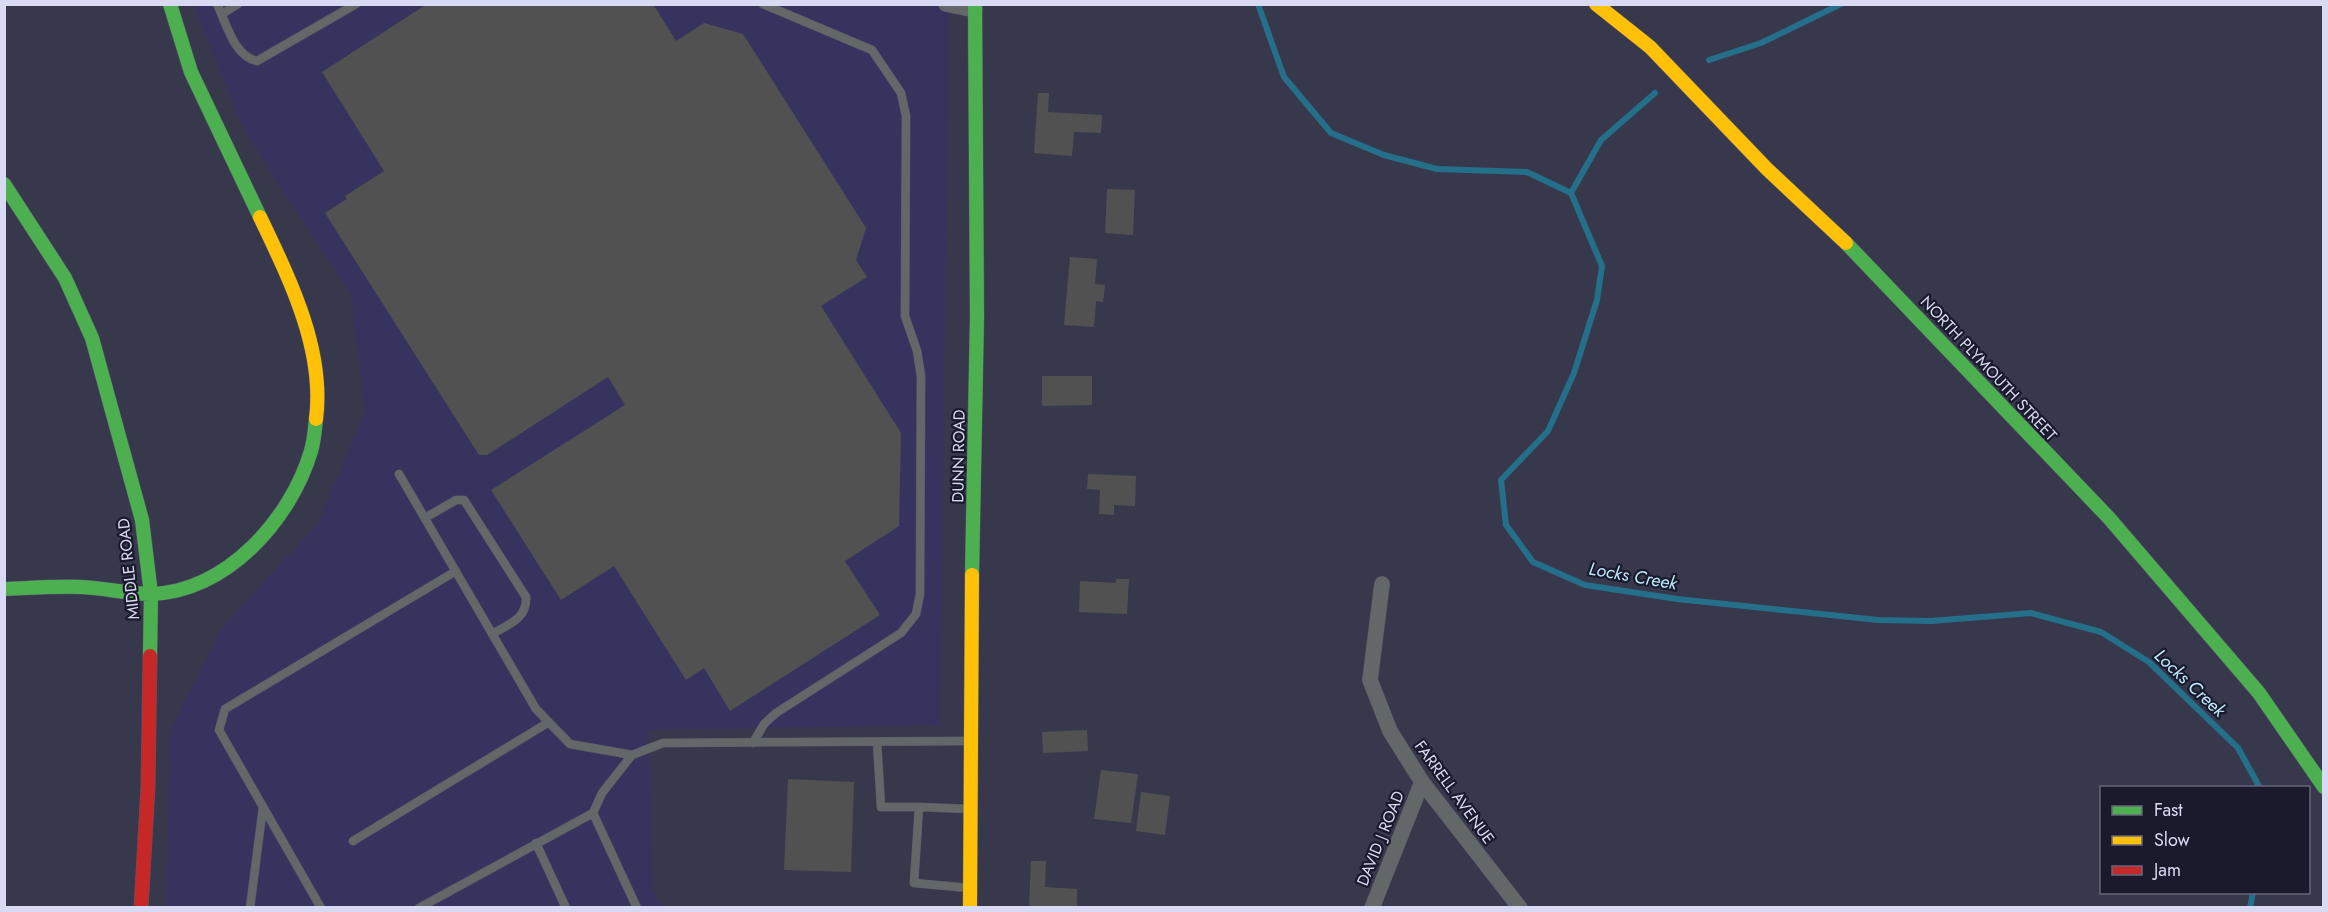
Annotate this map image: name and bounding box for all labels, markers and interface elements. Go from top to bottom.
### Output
street label: NORTH PLYMOUTH STREET [1915,291,2063,446]
street label: DUNN ROAD [946,409,971,503]
street label: MIDDLE ROAD [112,517,145,621]
water label: Locks Creek [1587,555,1681,597]
water label: Locks Creek [2148,643,2232,724]
street label: FARRELL AVENUE [1409,736,1500,849]
legend [2100,786,2310,894]
street label: DAVID J ROAD [1351,787,1410,889]
text: Fast [2154,797,2183,823]
text: Slow [2154,827,2191,853]
text: Jam [2152,857,2181,883]

